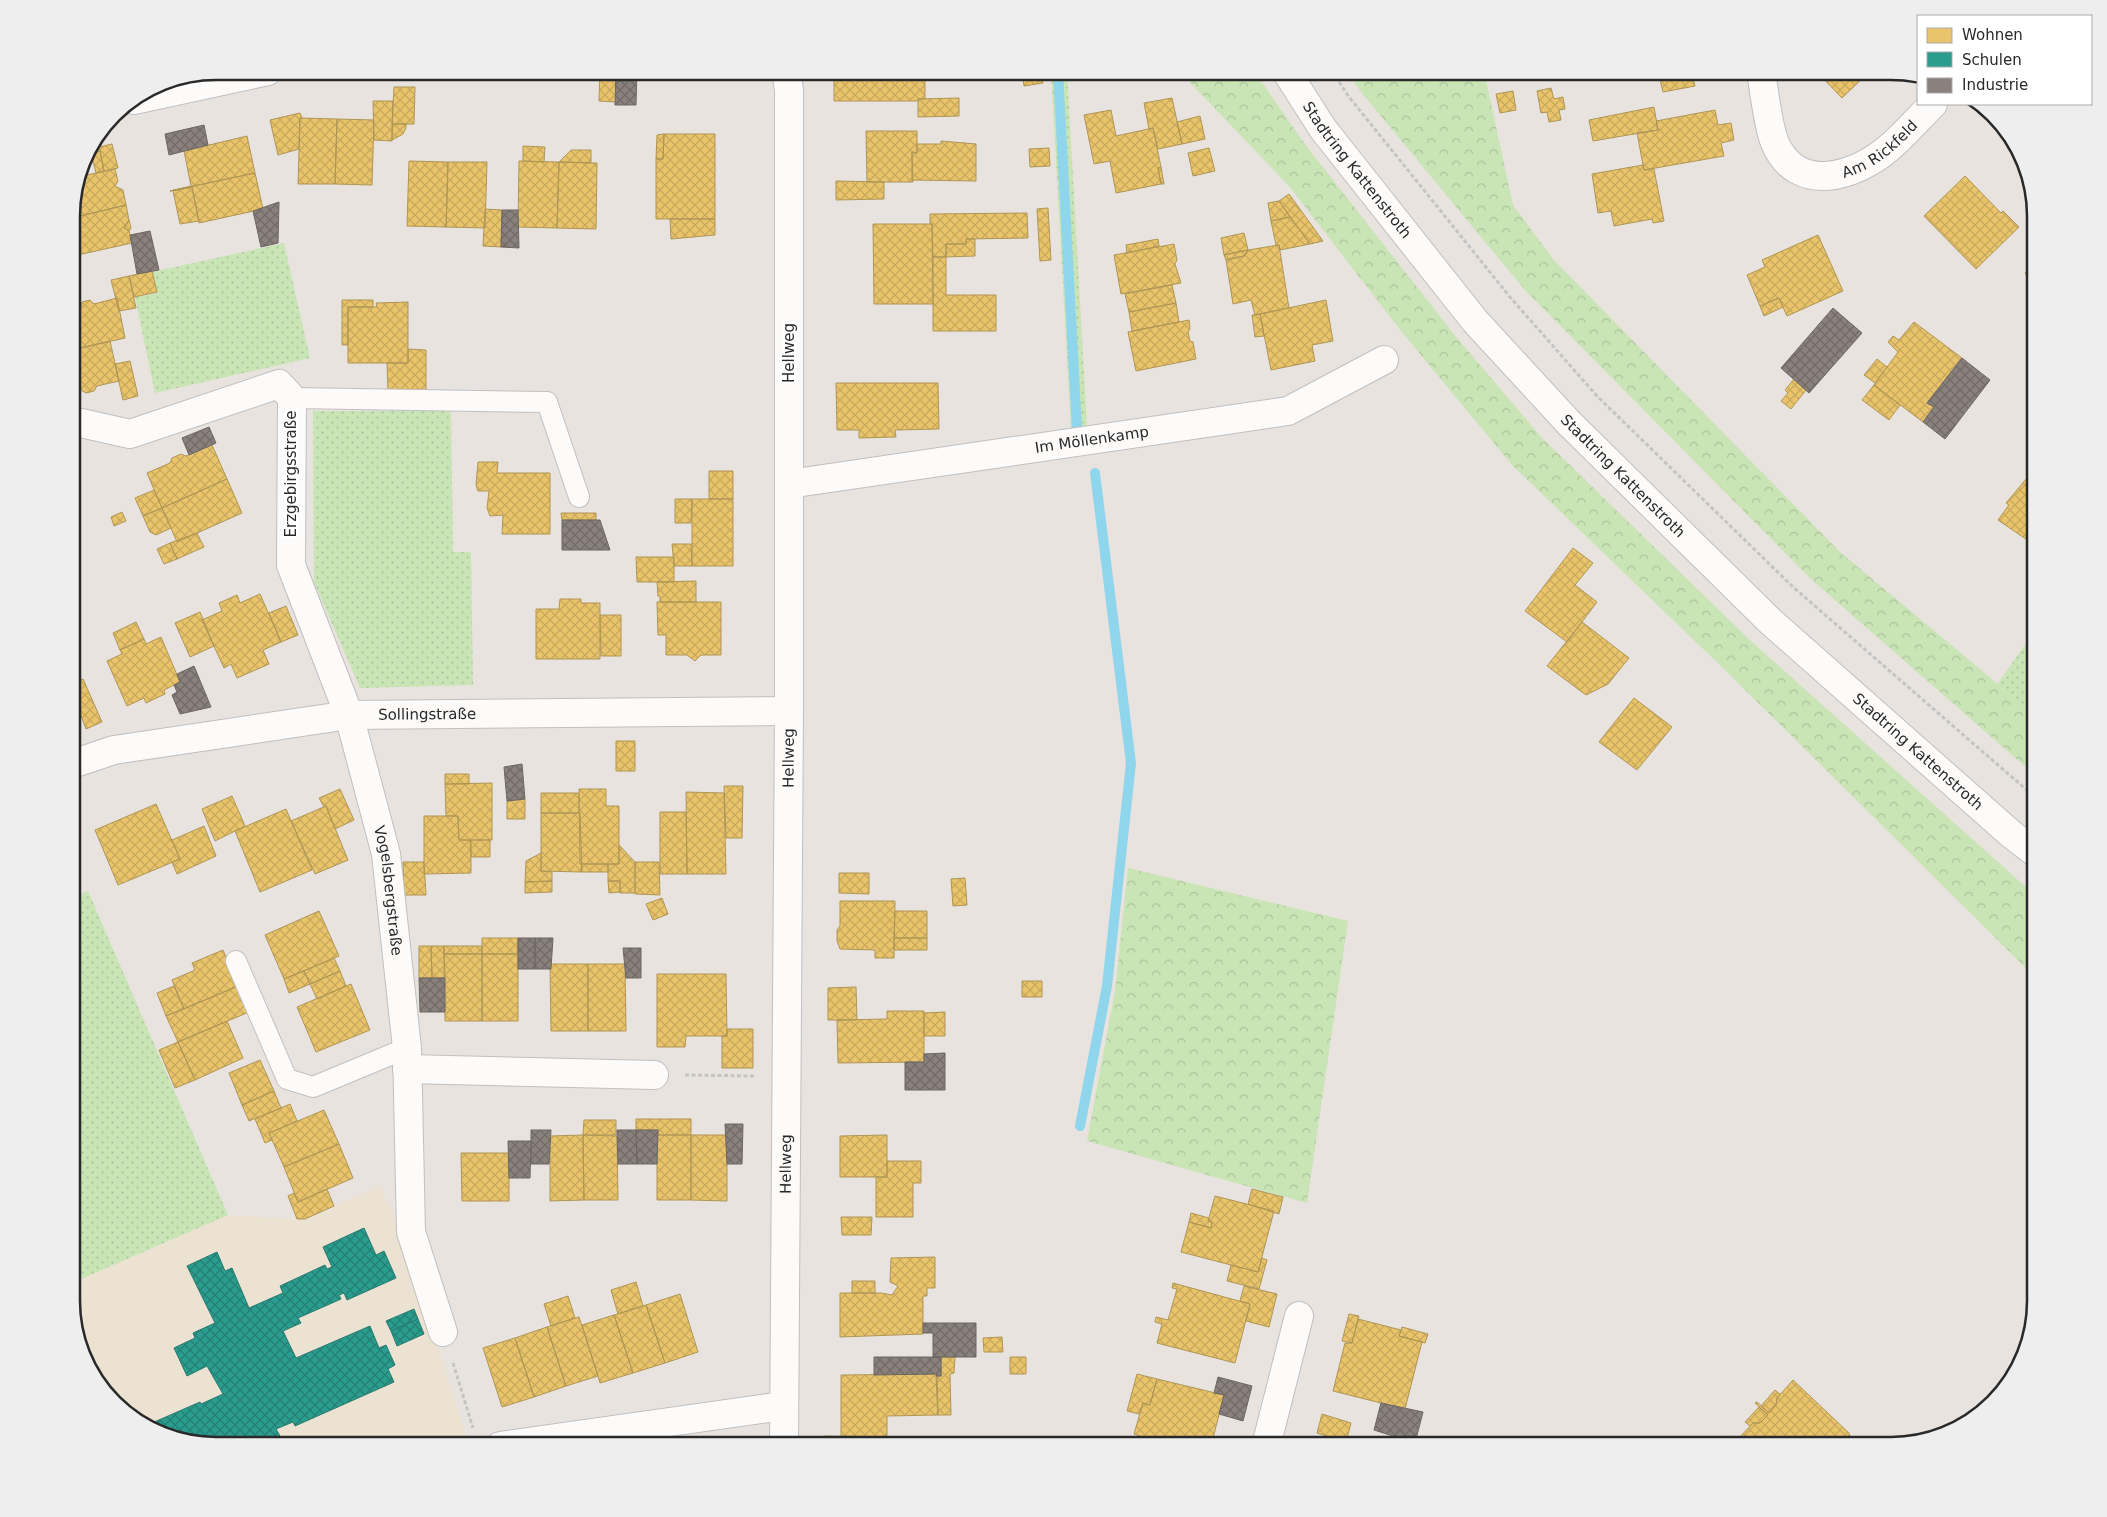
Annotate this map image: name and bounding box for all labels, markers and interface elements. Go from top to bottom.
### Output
legend [1917,15,2092,105]
text: Wohnen [1962,26,2023,44]
text: Schulen [1962,51,2022,69]
text: Industrie [1962,76,2028,94]
street label: Stadtring Kattenstroth [1299,98,1415,242]
street label: Am Rickfeld [1840,117,1921,182]
street label: Hellweg [780,323,798,383]
street label: Erzgebirgsstraße [282,411,300,537]
street label: Stadtring Kattenstroth [1557,411,1689,541]
street label: Im Möllenkamp [1034,422,1150,457]
street label: Stadtring Kattenstroth [1849,690,1987,814]
street label: Sollingstraße [378,705,476,724]
street label: Hellweg [779,728,798,788]
street label: Vogelsbergstraße [370,824,406,957]
street label: Hellweg [777,1134,795,1194]

